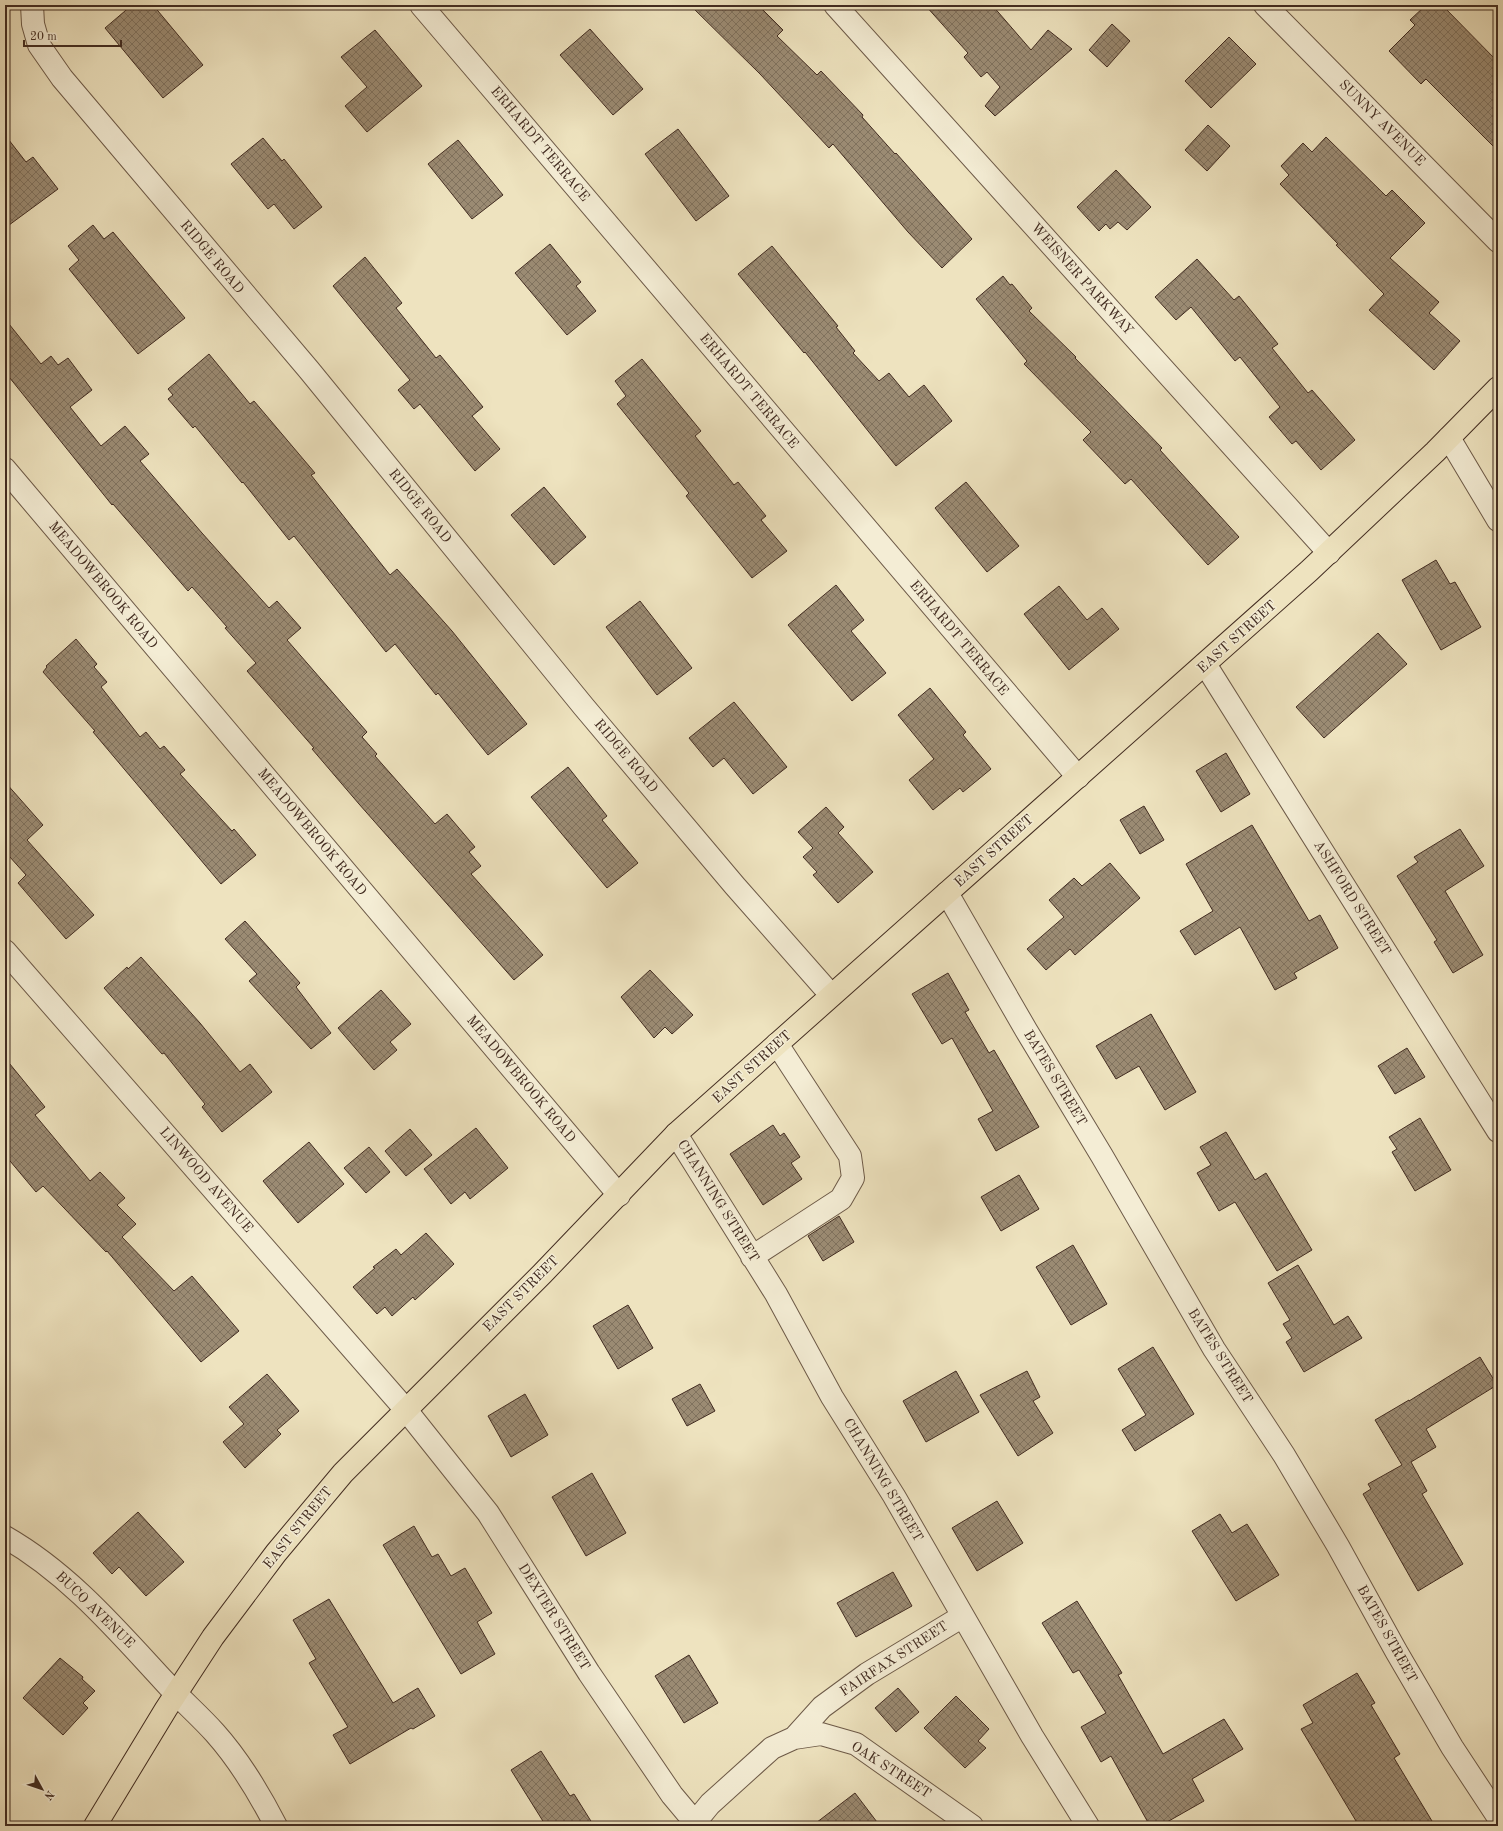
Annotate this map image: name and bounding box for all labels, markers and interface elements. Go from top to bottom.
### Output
scale bar [24,22,121,48]
text: 20 m [30,31,57,43]
street label: SUNNY AVENUE [1336,77,1428,169]
street label: ERHARDT TERRACE [488,84,592,204]
street label: RIDGE ROAD [177,218,247,296]
street label: WEISNER PARKWAY [1028,220,1136,338]
street label: ERHARDT TERRACE [697,331,801,451]
street label: RIDGE ROAD [386,466,454,546]
street label: MEADOWBROOK ROAD [46,519,160,651]
street label: ERHARDT TERRACE [907,578,1011,698]
street label: EAST STREET [1195,598,1279,676]
street label: RIDGE ROAD [591,717,661,795]
street label: MEADOWBROOK ROAD [255,766,369,898]
street label: EAST STREET [952,812,1036,890]
street label: ASHFORD STREET [1311,838,1393,958]
street label: MEADOWBROOK ROAD [464,1013,578,1145]
street label: EAST STREET [710,1028,794,1106]
street label: BATES STREET [1021,1028,1089,1128]
street label: LINWOOD AVENUE [157,1125,255,1235]
street label: CHANNING STREET [675,1138,761,1264]
street label: EAST STREET [480,1253,562,1335]
street label: BATES STREET [1185,1306,1255,1406]
street label: CHANNING STREET [841,1416,925,1544]
street label: EAST STREET [261,1484,335,1572]
street label: DEXTER STREET [516,1561,592,1673]
street label: BUCO AVENUE [53,1569,137,1651]
street label: BATES STREET [1354,1583,1420,1685]
street label: FAIRFAX STREET [837,1619,951,1699]
street label: OAK STREET [849,1739,933,1801]
north arrow [22,1769,62,1809]
text: N [41,1788,55,1802]

